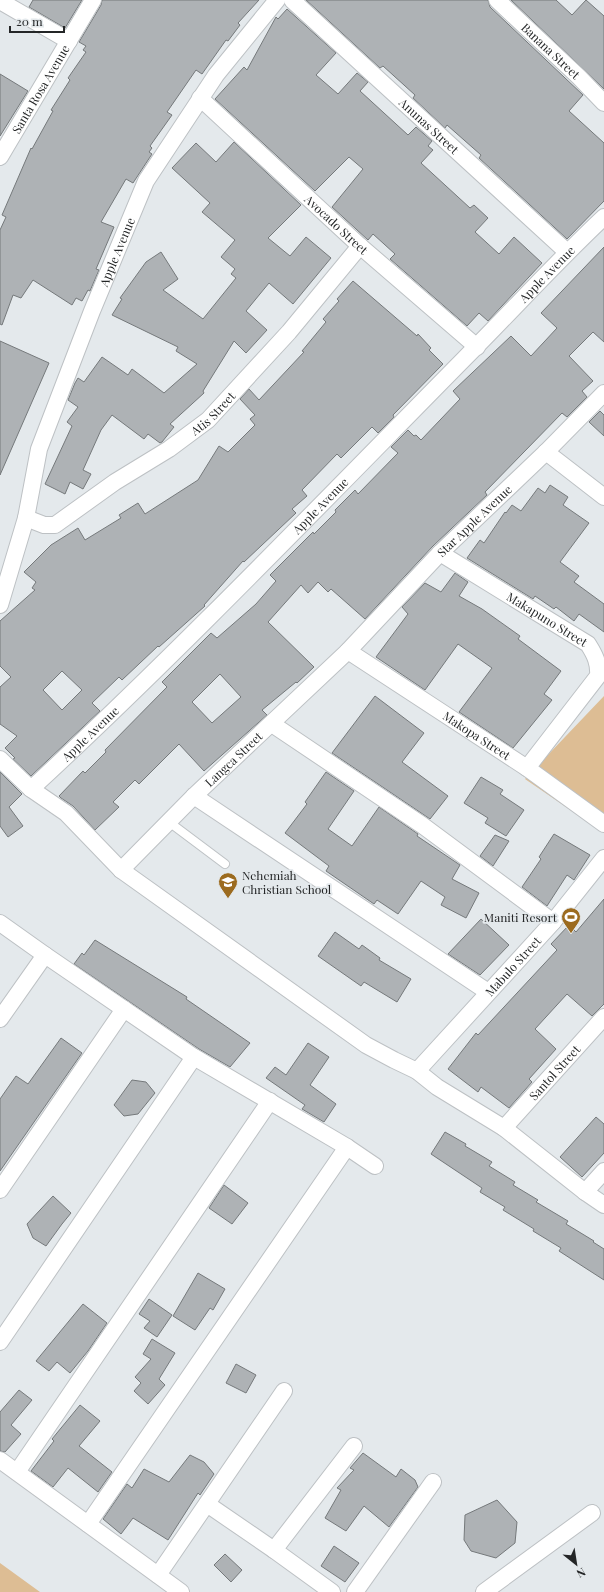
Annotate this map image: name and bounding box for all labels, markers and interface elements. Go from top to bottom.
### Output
scale bar [10,8,64,34]
text: 20 m [16,13,43,29]
street label: Banana Street [518,19,584,83]
street label: Santa Rosa Avenue [8,42,73,136]
street label: Anunas Street [395,94,463,158]
street label: Avocado Street [301,190,372,258]
street label: Apple Avenue [95,215,138,290]
street label: Apple Avenue [515,242,578,306]
street label: Atis Street [186,388,239,439]
street label: Apple Avenue [288,474,351,538]
street label: Star Apple Avenue [433,481,515,560]
street label: Makapuno Street [504,588,591,650]
street label: Apple Avenue [57,702,122,765]
street label: Makopa Street [440,707,514,764]
street label: Langca Street [201,728,266,790]
place label: Nehemiah Christian School [242,867,332,897]
school or university icon: Nehemiah Christian School [217,871,239,899]
sports icon: Maniti Resort [560,906,582,934]
place label: Maniti Resort [484,909,558,925]
street label: Mabulo Street [481,932,545,999]
street label: Santol Street [525,1041,584,1103]
north arrow [556,1544,596,1584]
text: N [574,1565,588,1582]

